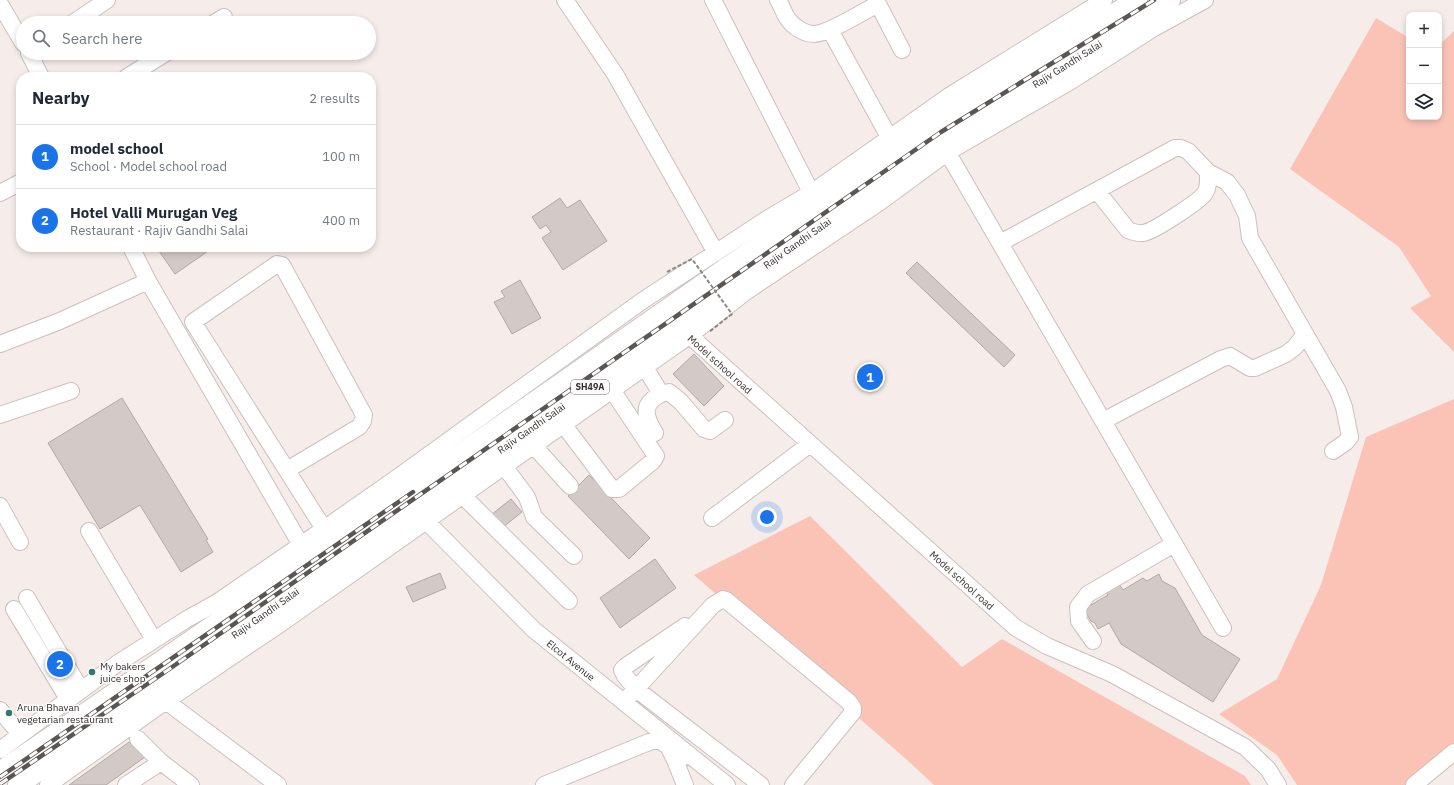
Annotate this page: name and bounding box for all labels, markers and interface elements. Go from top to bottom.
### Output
map controls [1406,12,1442,120]
button: + [1406,12,1442,48]
search box [16,16,376,60]
icon: search [30,27,52,49]
text: Search here [62,29,142,48]
street label: Rajiv Gandhi Salai [1030,38,1105,91]
button: − [1406,48,1442,84]
button: layers [1406,84,1442,120]
text: Nearby [32,87,90,109]
text: 2 results [309,90,360,107]
text: model school [70,139,163,158]
text: 1 [41,148,49,165]
text: 100 m [322,148,360,165]
text: School · Model school road [70,158,227,175]
text: Hotel Valli Murugan Veg [70,203,237,222]
text: 2 [41,212,49,229]
text: 400 m [322,212,360,229]
street label: Rajiv Gandhi Salai [761,215,834,272]
text: Restaurant · Rajiv Gandhi Salai [70,222,248,239]
street label: Model school road [685,332,755,397]
pin: 1 [857,362,883,392]
road number: SH49A [571,380,609,394]
street label: Rajiv Gandhi Salai [495,400,568,457]
your location [757,507,777,527]
street label: Model school road [927,548,997,613]
street label: Rajiv Gandhi Salai [229,585,302,642]
street label: Elcot Avenue [544,637,598,684]
pin: 2 [47,649,73,679]
place label: My bakers juice shop [100,660,146,685]
marker: My bakers juice shop [87,667,97,677]
place label: Aruna Bhavan vegetarian restaurant [17,701,114,726]
marker: Aruna Bhavan vegetarian restaurant [4,708,14,718]

